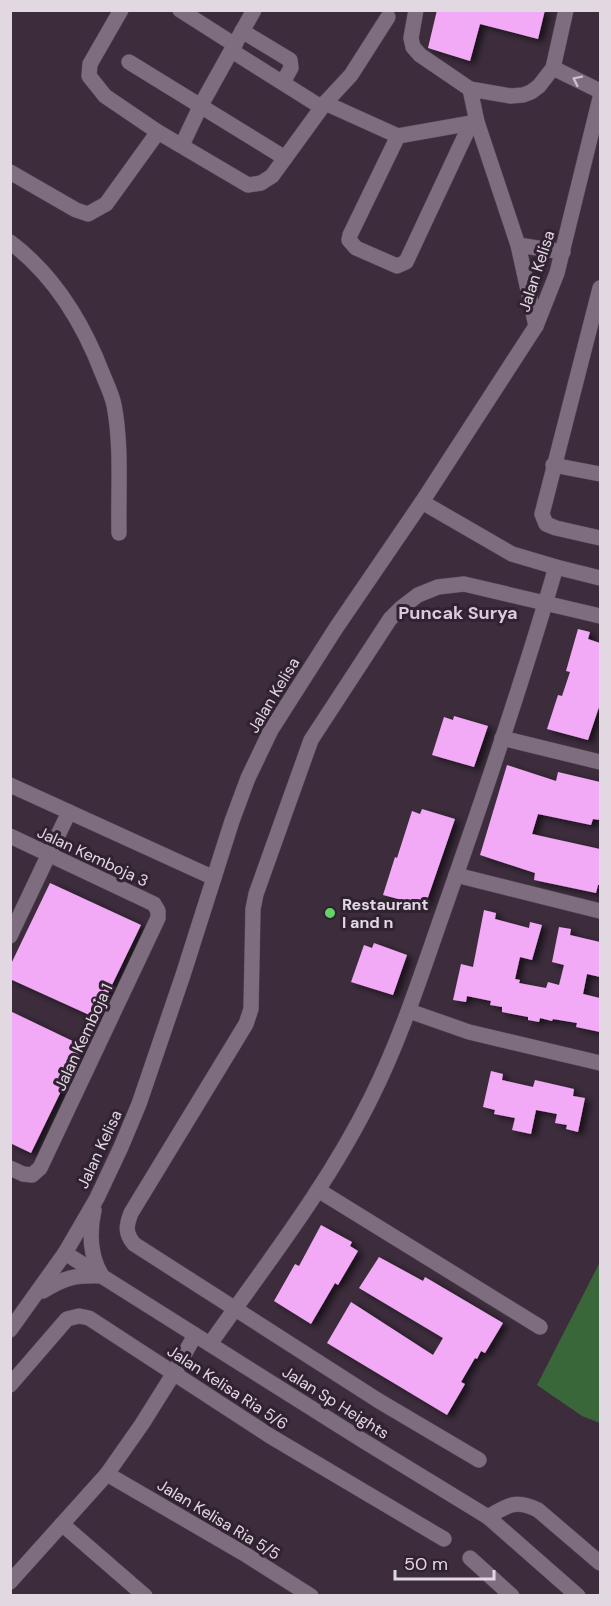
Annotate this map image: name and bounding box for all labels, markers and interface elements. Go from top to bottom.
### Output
one-way arrow [572,76,583,87]
street label: Jalan Kelisa [513,228,560,315]
district label: Puncak Surya [398,601,518,625]
street label: Jalan Kelisa [243,654,304,737]
street label: Jalan Kemboja 3 [34,821,152,891]
place label: Restaurant l and n [342,894,428,933]
marker: Restaurant l and n [323,906,337,920]
street label: Jalan Kemboja 1 [49,980,117,1094]
street label: Jalan Kelisa [72,1106,127,1192]
street label: Jalan Kelisa Ria 5/6 [163,1340,292,1434]
street label: Jalan Sp Heights [278,1361,393,1444]
street label: Jalan Kelisa Ria 5/5 [153,1474,284,1564]
scale bar [395,1543,494,1581]
text: 50 m [404,1552,448,1576]

